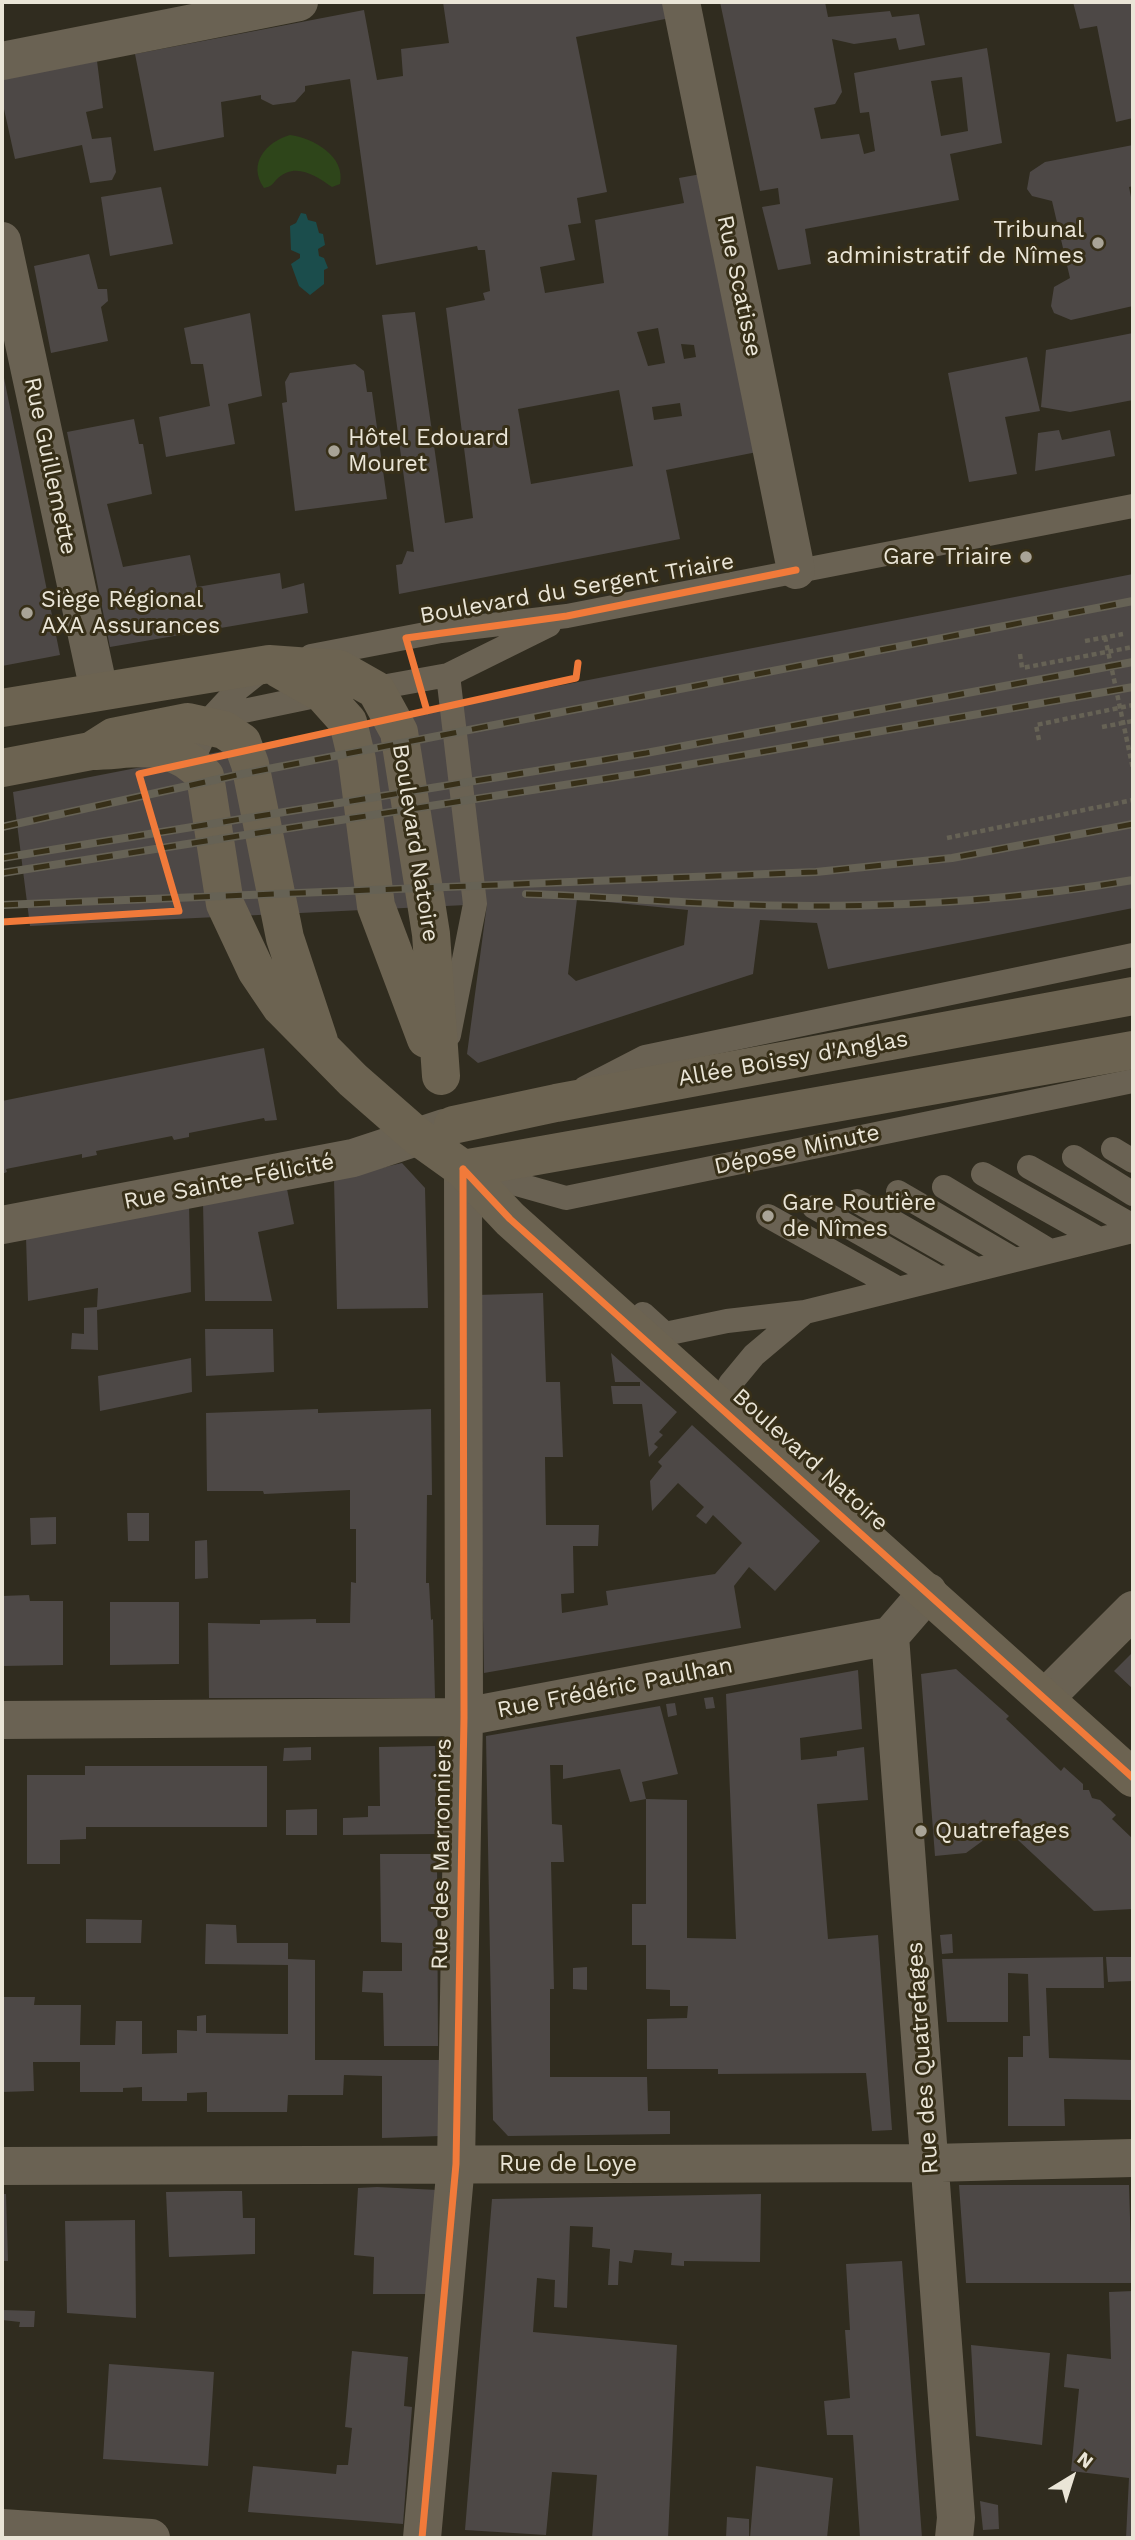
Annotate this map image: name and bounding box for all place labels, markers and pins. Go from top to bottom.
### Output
place label: Tribunal administratif de Nîmes [826,216,1084,270]
marker: Tribunal administratif de Nîmes [1090,235,1106,251]
place label: Hôtel Edouard Mouret [348,424,509,478]
marker: Hôtel Edouard Mouret [326,443,342,459]
place label: Gare Triaire [883,543,1012,571]
marker: Gare Triaire [1018,549,1034,565]
place label: Siège Régional AXA Assurances [41,586,220,640]
marker: Siège Régional AXA Assurances [19,605,35,621]
place label: Gare Routière de Nîmes [782,1189,936,1243]
marker: Gare Routière de Nîmes [760,1208,776,1224]
place label: Quatrefages [935,1817,1070,1845]
marker: Quatrefages [913,1823,929,1839]

